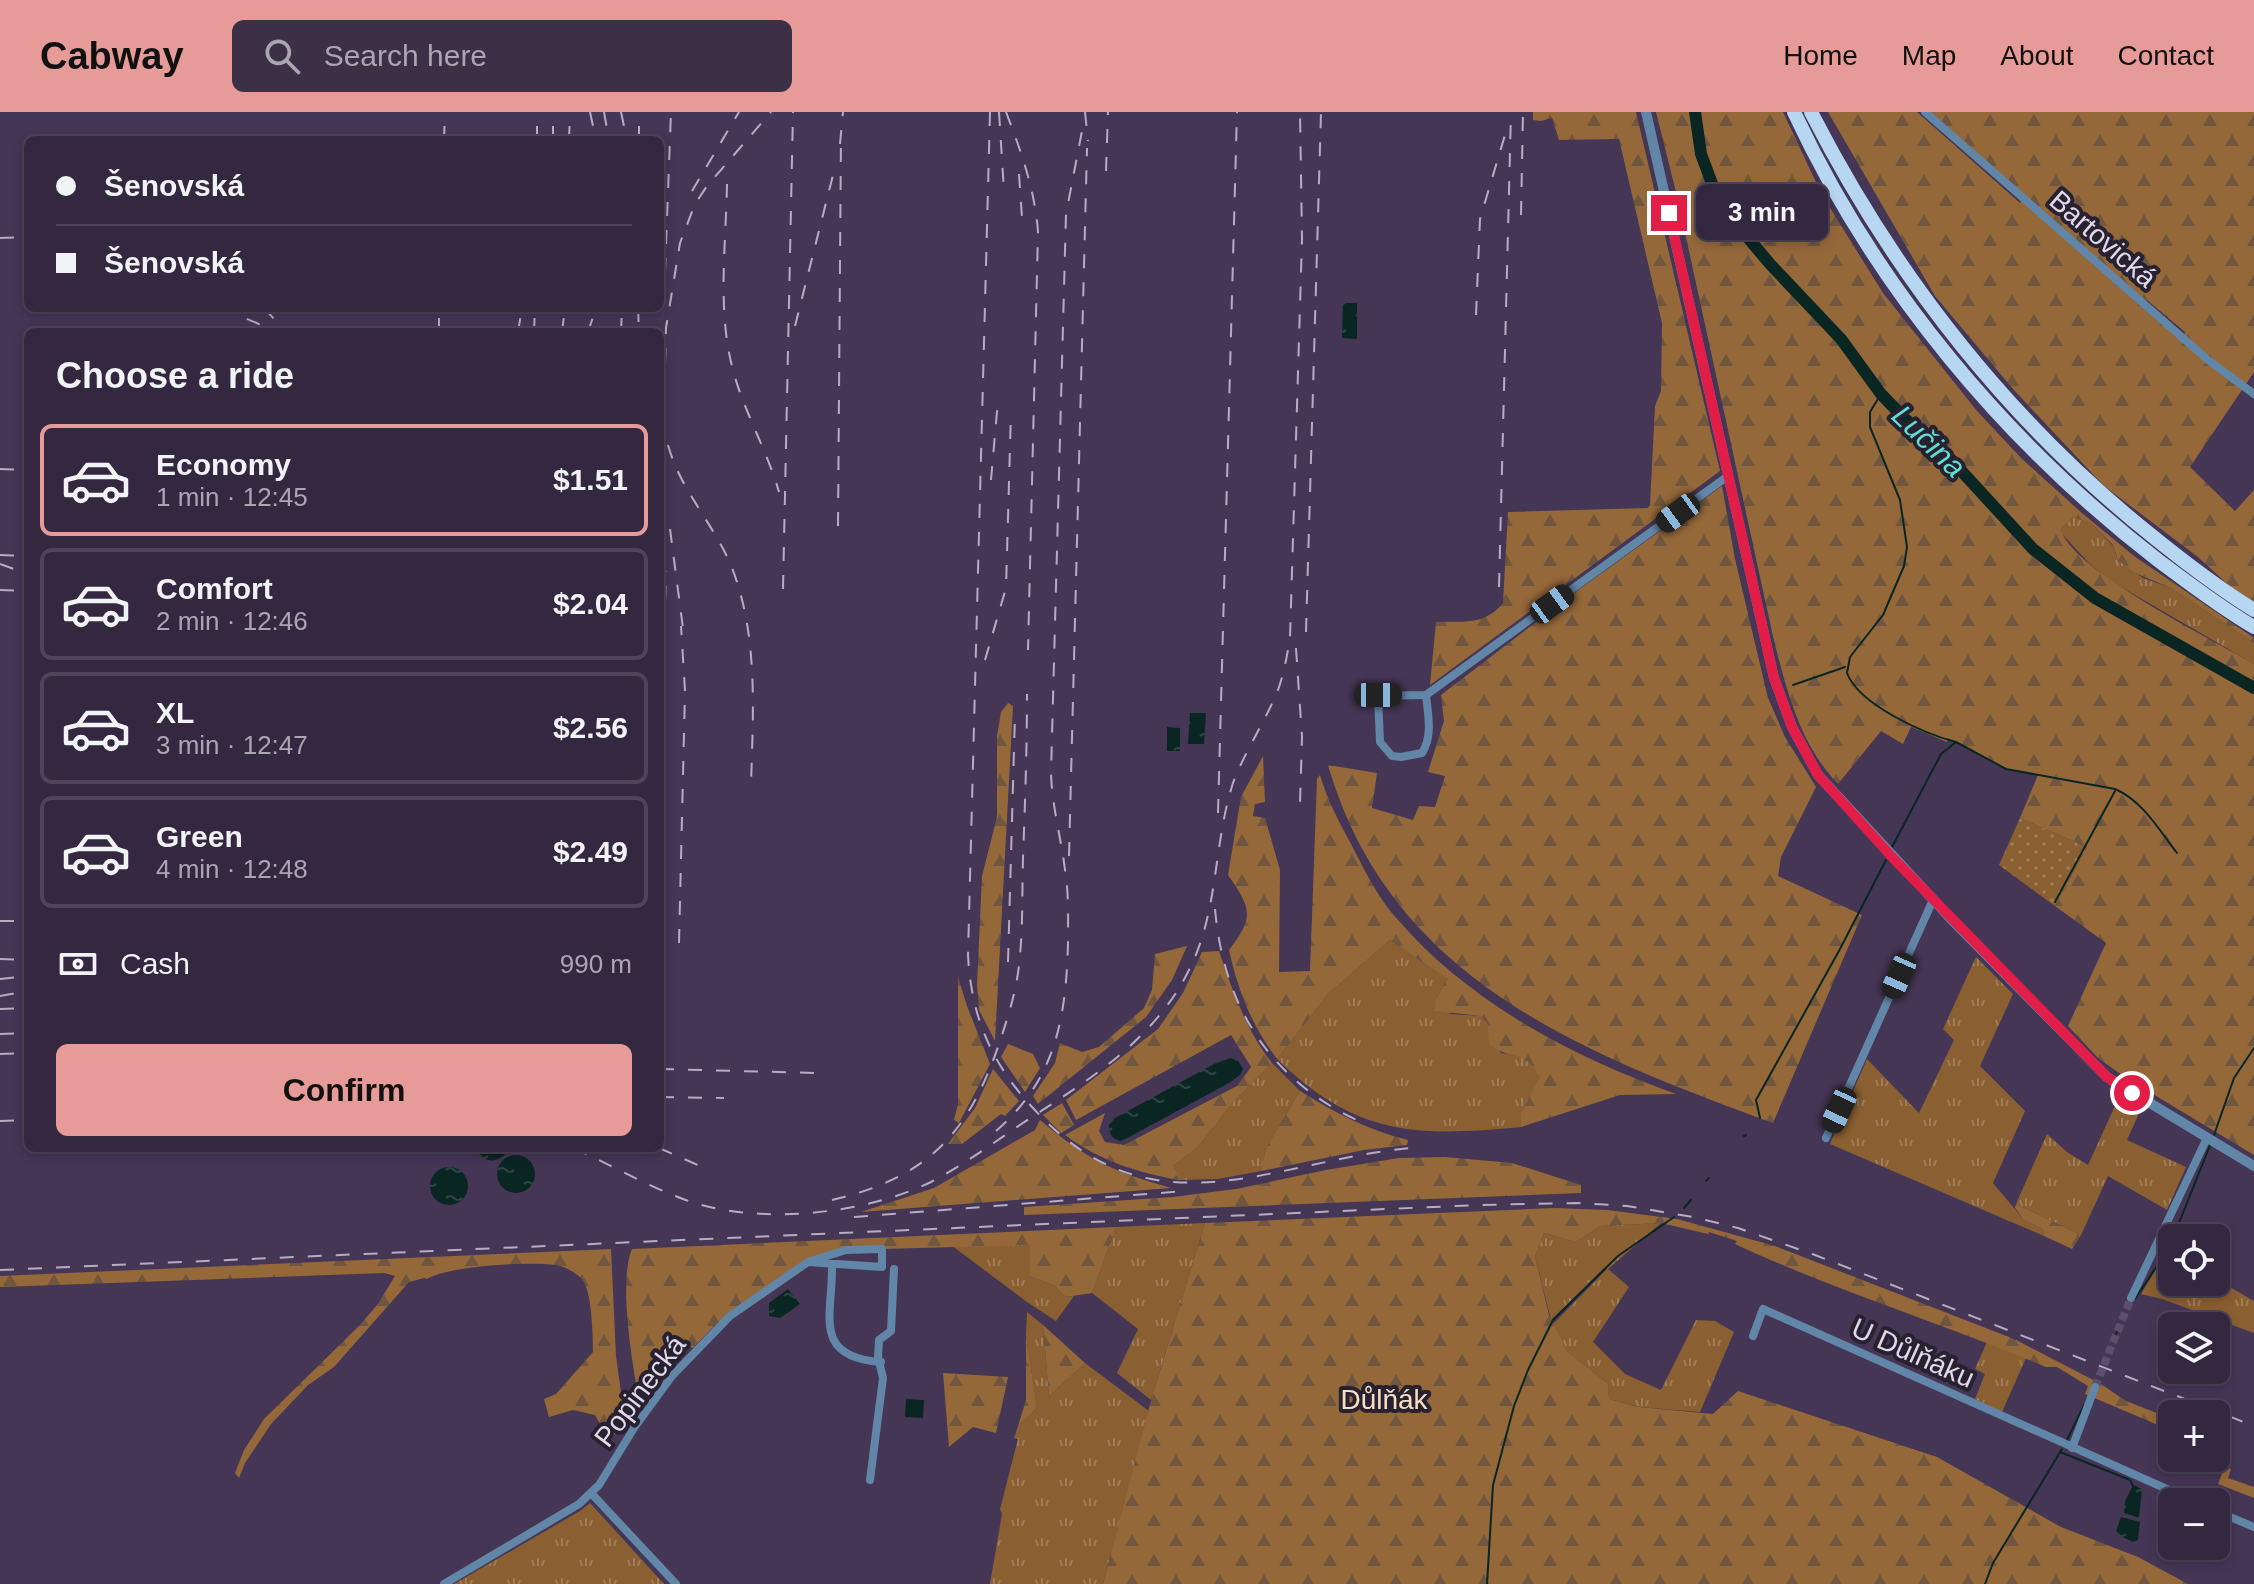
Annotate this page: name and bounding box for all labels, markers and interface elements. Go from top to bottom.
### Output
search box [232,20,792,92]
icon: search [260,34,304,78]
text: Cabway [40,35,184,77]
text: Search here [324,39,487,72]
text: Home [1783,40,1858,71]
text: Map [1902,40,1956,71]
text: About [2000,40,2074,71]
text: Contact [2118,40,2214,71]
text: Šenovská [104,169,244,202]
street label: Bartovická [2044,184,2163,294]
callout: 3 min [1697,185,1829,241]
route end [1651,195,1687,231]
text: 3 min [1728,197,1796,227]
text: Šenovská [104,246,244,279]
text: Choose a ride [56,355,294,396]
water label: Lučina [1886,398,1972,484]
icon: car [60,444,132,516]
text: Economy [156,448,291,481]
text: $1.51 [553,463,628,496]
text: 1 min · 12:45 [156,482,308,512]
car [1652,489,1704,537]
icon: car [60,568,132,640]
text: Comfort [156,572,273,605]
car [1526,580,1578,628]
text: $2.04 [553,587,628,620]
text: 2 min · 12:46 [156,606,308,636]
car [1354,683,1402,707]
icon: car [60,692,132,764]
text: XL [156,696,194,729]
text: $2.56 [553,711,628,744]
text: 3 min · 12:47 [156,730,308,760]
icon: car [60,816,132,888]
text: Green [156,820,243,853]
text: $2.49 [553,835,628,868]
text: 4 min · 12:48 [156,854,308,884]
icon: cash [56,942,100,986]
text: Cash [120,947,190,980]
text: 990 m [560,949,632,979]
car [1878,949,1920,1003]
button: Confirm [56,1044,632,1136]
route start [2114,1075,2150,1111]
car [1818,1083,1860,1137]
map controls [2158,1224,2230,1560]
button: locate [2158,1224,2230,1296]
street label: U Důlňáku [1847,1312,1979,1394]
button: layers [2158,1312,2230,1384]
street label: Popinecká [588,1329,692,1453]
park label: Důlňák [1340,1384,1429,1415]
button: + [2158,1400,2230,1472]
button: − [2158,1488,2230,1560]

